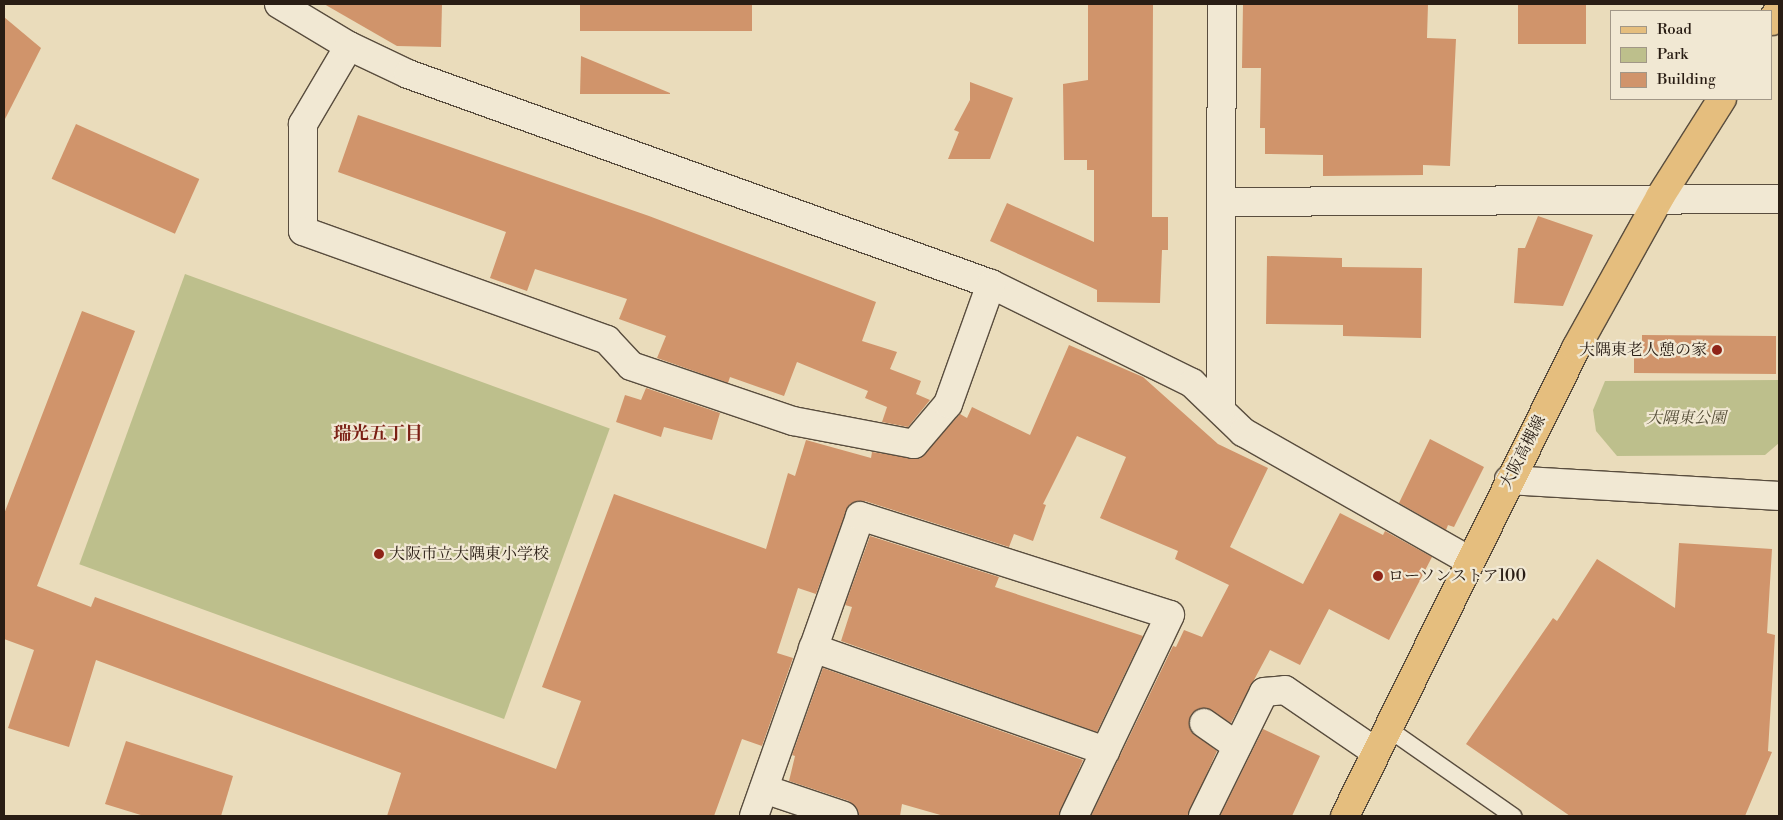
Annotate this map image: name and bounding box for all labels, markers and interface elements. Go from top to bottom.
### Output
legend [1610,10,1773,100]
text: Road [1657,20,1692,39]
text: Park [1657,45,1688,64]
text: Building [1657,70,1716,89]
place label: 大隅東老人憩の家 [1579,340,1707,360]
marker: 大隅東老人憩の家 [1711,344,1723,356]
park label: 大隅東公園 [1646,408,1726,428]
street label: 大阪高槻線 [1496,412,1550,492]
district label: 瑞光五丁目 [333,423,423,445]
place label: 大阪市立大隅東小学校 [389,544,549,564]
marker: 大阪市立大隅東小学校 [373,548,385,560]
place label: ローソンストア100 [1388,566,1528,586]
marker: ローソンストア100 [1372,570,1384,582]

